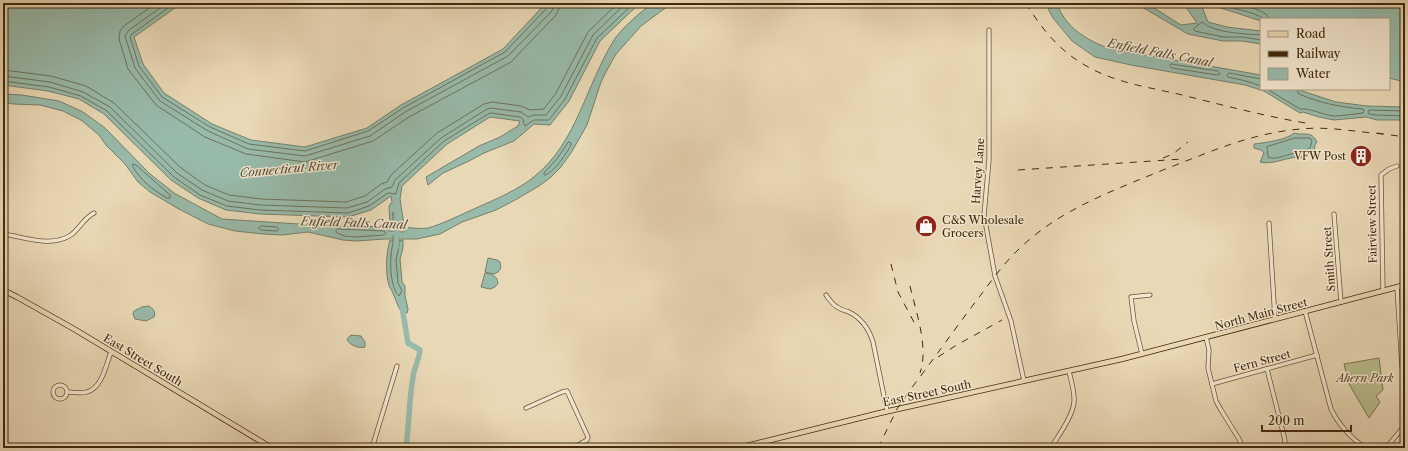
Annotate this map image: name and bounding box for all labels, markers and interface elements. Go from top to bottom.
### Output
legend [1260,18,1390,90]
text: Road [1296,26,1326,41]
water label: Enfield Falls Canal [1105,35,1215,70]
text: Railway [1296,46,1341,61]
text: Water [1295,66,1330,81]
street label: Harvey Lane [969,138,987,204]
building icon: VFW Post [1348,143,1374,169]
place label: VFW Post [1293,149,1346,163]
water label: Connecticut River [239,157,340,180]
street label: Fairview Street [1364,184,1380,263]
water label: Enfield Falls Canal [299,213,409,232]
shop icon: C&S Wholesale Grocers [913,213,939,239]
place label: C&S Wholesale Grocers [942,213,1024,240]
street label: Smith Street [1320,226,1338,292]
street label: North Main Street [1213,295,1309,333]
street label: East Street South [101,331,185,389]
street label: Fern Street [1232,347,1292,375]
park label: Ahern Park [1334,371,1394,385]
street label: East Street South [882,377,973,409]
scale bar [1262,407,1351,433]
text: 200 m [1268,413,1305,428]

